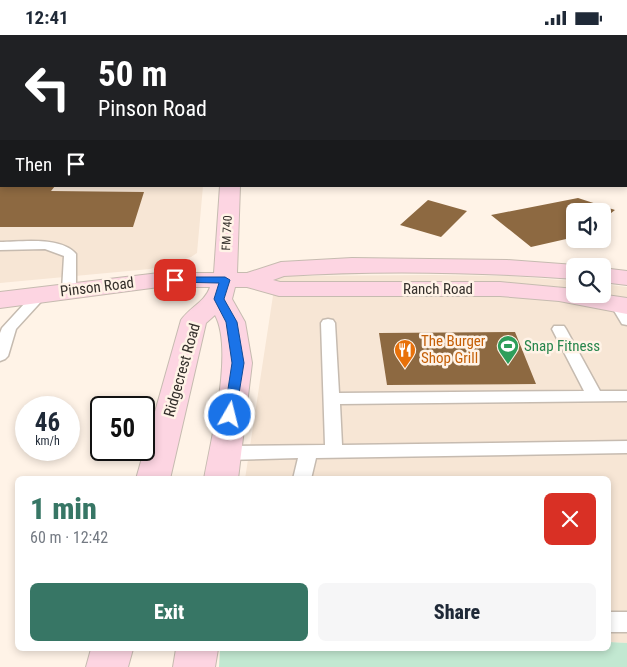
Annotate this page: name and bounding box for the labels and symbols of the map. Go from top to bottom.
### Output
street label: FM 740 [219,215,235,251]
pin [154,259,196,301]
street label: Pinson Road [59,274,135,300]
street label: Ranch Road [403,280,473,298]
street label: Ridgecrest Road [160,321,204,419]
place label: The Burger Shop Grill [421,332,486,367]
sports icon: Snap Fitness [496,334,520,365]
place label: Snap Fitness [524,337,600,355]
restaurant icon: The Burger Shop Grill [393,338,417,369]
position arrow [203,388,255,440]
speed limit sign: 50 [90,396,155,461]

